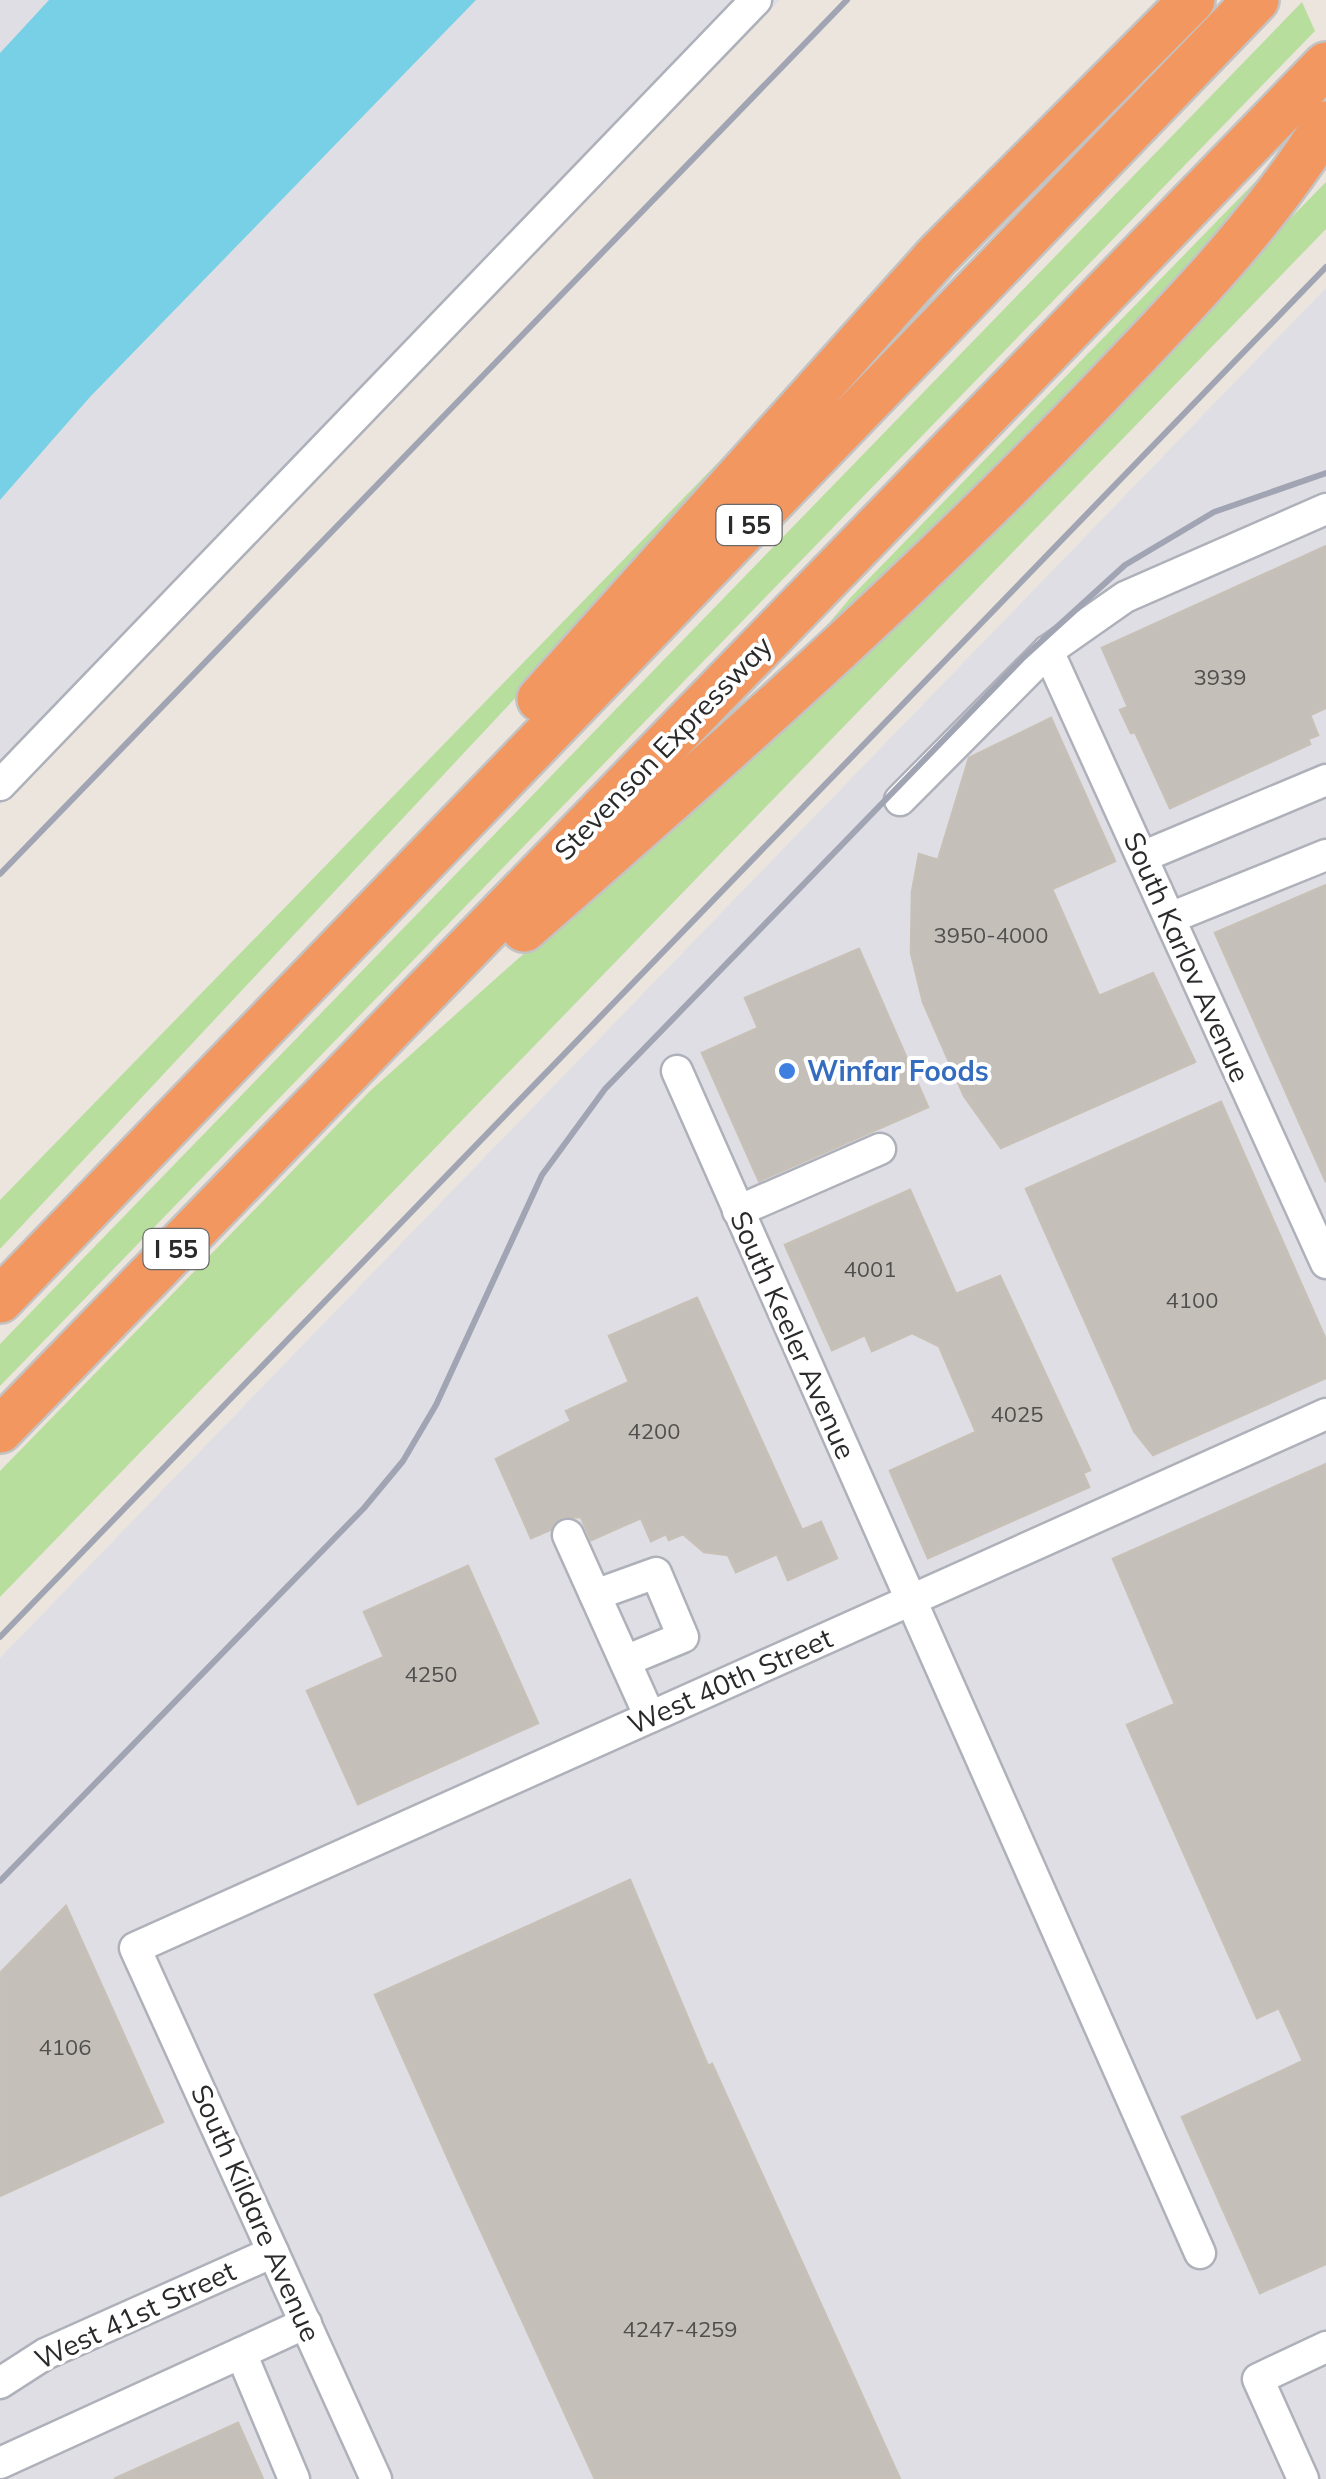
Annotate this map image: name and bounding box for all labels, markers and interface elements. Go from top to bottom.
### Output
road number: I 55 [716,505,782,545]
street label: Stevenson Expressway [546,628,779,867]
house number: 3939 [1194,663,1246,691]
street label: South Karlov Avenue [1117,826,1258,1087]
house number: 3950-4000 [933,921,1049,949]
place label: Winfar Foods [807,1053,989,1088]
marker: Winfar Foods [776,1060,798,1082]
street label: South Keeler Avenue [723,1205,864,1464]
road number: I 55 [144,1229,208,1269]
house number: 4001 [844,1255,896,1283]
house number: 4100 [1166,1286,1218,1314]
house number: 4025 [991,1400,1043,1428]
house number: 4200 [628,1417,680,1445]
street label: West 40th Street [622,1620,838,1741]
house number: 4250 [405,1660,457,1688]
house number: 4106 [39,2033,91,2061]
street label: South Kildare Avenue [184,2079,329,2347]
street label: West 41st Street [29,2253,241,2376]
house number: 4247-4259 [622,2315,738,2343]

